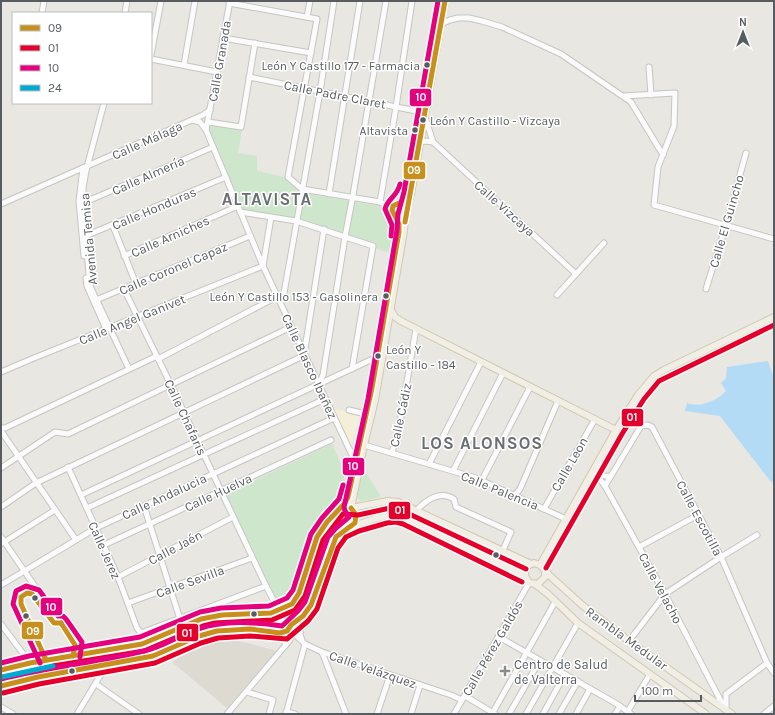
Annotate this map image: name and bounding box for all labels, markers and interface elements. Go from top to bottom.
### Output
legend [12,12,152,104]
north arrow [723,12,763,52]
text: N [739,16,747,29]
street label: Calle Granada [205,19,234,103]
text: 09 [48,21,62,35]
text: 01 [48,41,59,55]
place label: León Y Castillo 177 - Farmacia [261,59,420,73]
marker: León Y Castillo 177 - Farmacia [422,60,432,70]
text: 10 [48,61,59,75]
street label: Calle Padre Claret [283,77,387,112]
text: 24 [48,81,62,95]
line badge: 10 [409,88,432,107]
text: 10 [416,91,426,104]
place label: León Y Castillo - Vizcaya [430,114,560,128]
marker: León Y Castillo - Vizcaya [418,115,428,125]
street label: Calle Málaga [110,118,185,163]
place label: Altavista [360,124,408,138]
marker: Altavista [410,125,420,135]
street label: Calle Almería [110,153,187,198]
line badge: 09 [403,161,426,180]
text: 09 [407,164,421,177]
street label: Calle El Guincho [706,173,747,269]
street label: Calle Vizcaya [471,177,538,240]
street label: Calle Honduras [110,184,199,233]
district label: ALTAVISTA [222,189,312,209]
street label: Avenida Temisa [77,192,100,286]
street label: Calle Arniches [129,212,212,260]
street label: Calle Coronel Capaz [117,239,230,298]
place label: León Y Castillo 153 - Gasolinera [209,290,378,304]
street label: Calle Angel Ganivet [77,291,188,348]
marker: León Y Castillo 153 - Gasolinera [381,291,391,301]
street label: Calle Blasco Ibañez [279,311,340,421]
place label: León Y Castillo - 184 [386,343,456,372]
marker: León Y Castillo - 184 [373,351,383,361]
street label: Calle Chafaris [161,377,210,458]
street label: Calle Cádiz [386,382,415,448]
line badge: 01 [621,408,644,427]
text: 01 [627,411,637,424]
district label: LOS ALONSOS [421,433,543,453]
street label: Calle Leon [548,435,591,494]
line badge: 10 [342,457,365,476]
text: 10 [348,460,358,473]
street label: Calle Palencia [459,468,541,513]
street label: Calle Andalucia [120,470,209,523]
street label: Calle Huelva [182,470,254,515]
street label: Calle Escotilla [673,478,726,559]
line badge: 01 [388,501,411,520]
text: 01 [395,504,405,517]
street label: Calle Jerez [85,519,124,581]
street label: Calle Jaén [146,527,205,568]
unlabelled marker [491,550,501,560]
street label: Calle Velacho [636,550,686,626]
street label: Calle Sevilla [154,562,226,601]
unlabelled marker [30,593,40,603]
line badge: 10 [40,597,63,616]
street label: Calle Pérez Galdós [459,598,526,699]
text: 10 [46,601,56,614]
street label: Rambla Medular [583,604,671,673]
unlabelled marker [249,609,259,619]
unlabelled marker [21,611,31,621]
line badge: 09 [21,621,44,640]
line badge: 01 [176,623,199,642]
text: 09 [26,625,40,638]
text: 01 [182,627,192,640]
street label: Calle Velázquez [327,648,418,692]
place label: Centro de Salud de Valterra [514,657,608,687]
marker: Centro de Salud de Valterra [499,665,511,677]
unlabelled marker [67,666,77,676]
scale bar [635,677,701,703]
text: 100 m [641,684,673,698]

